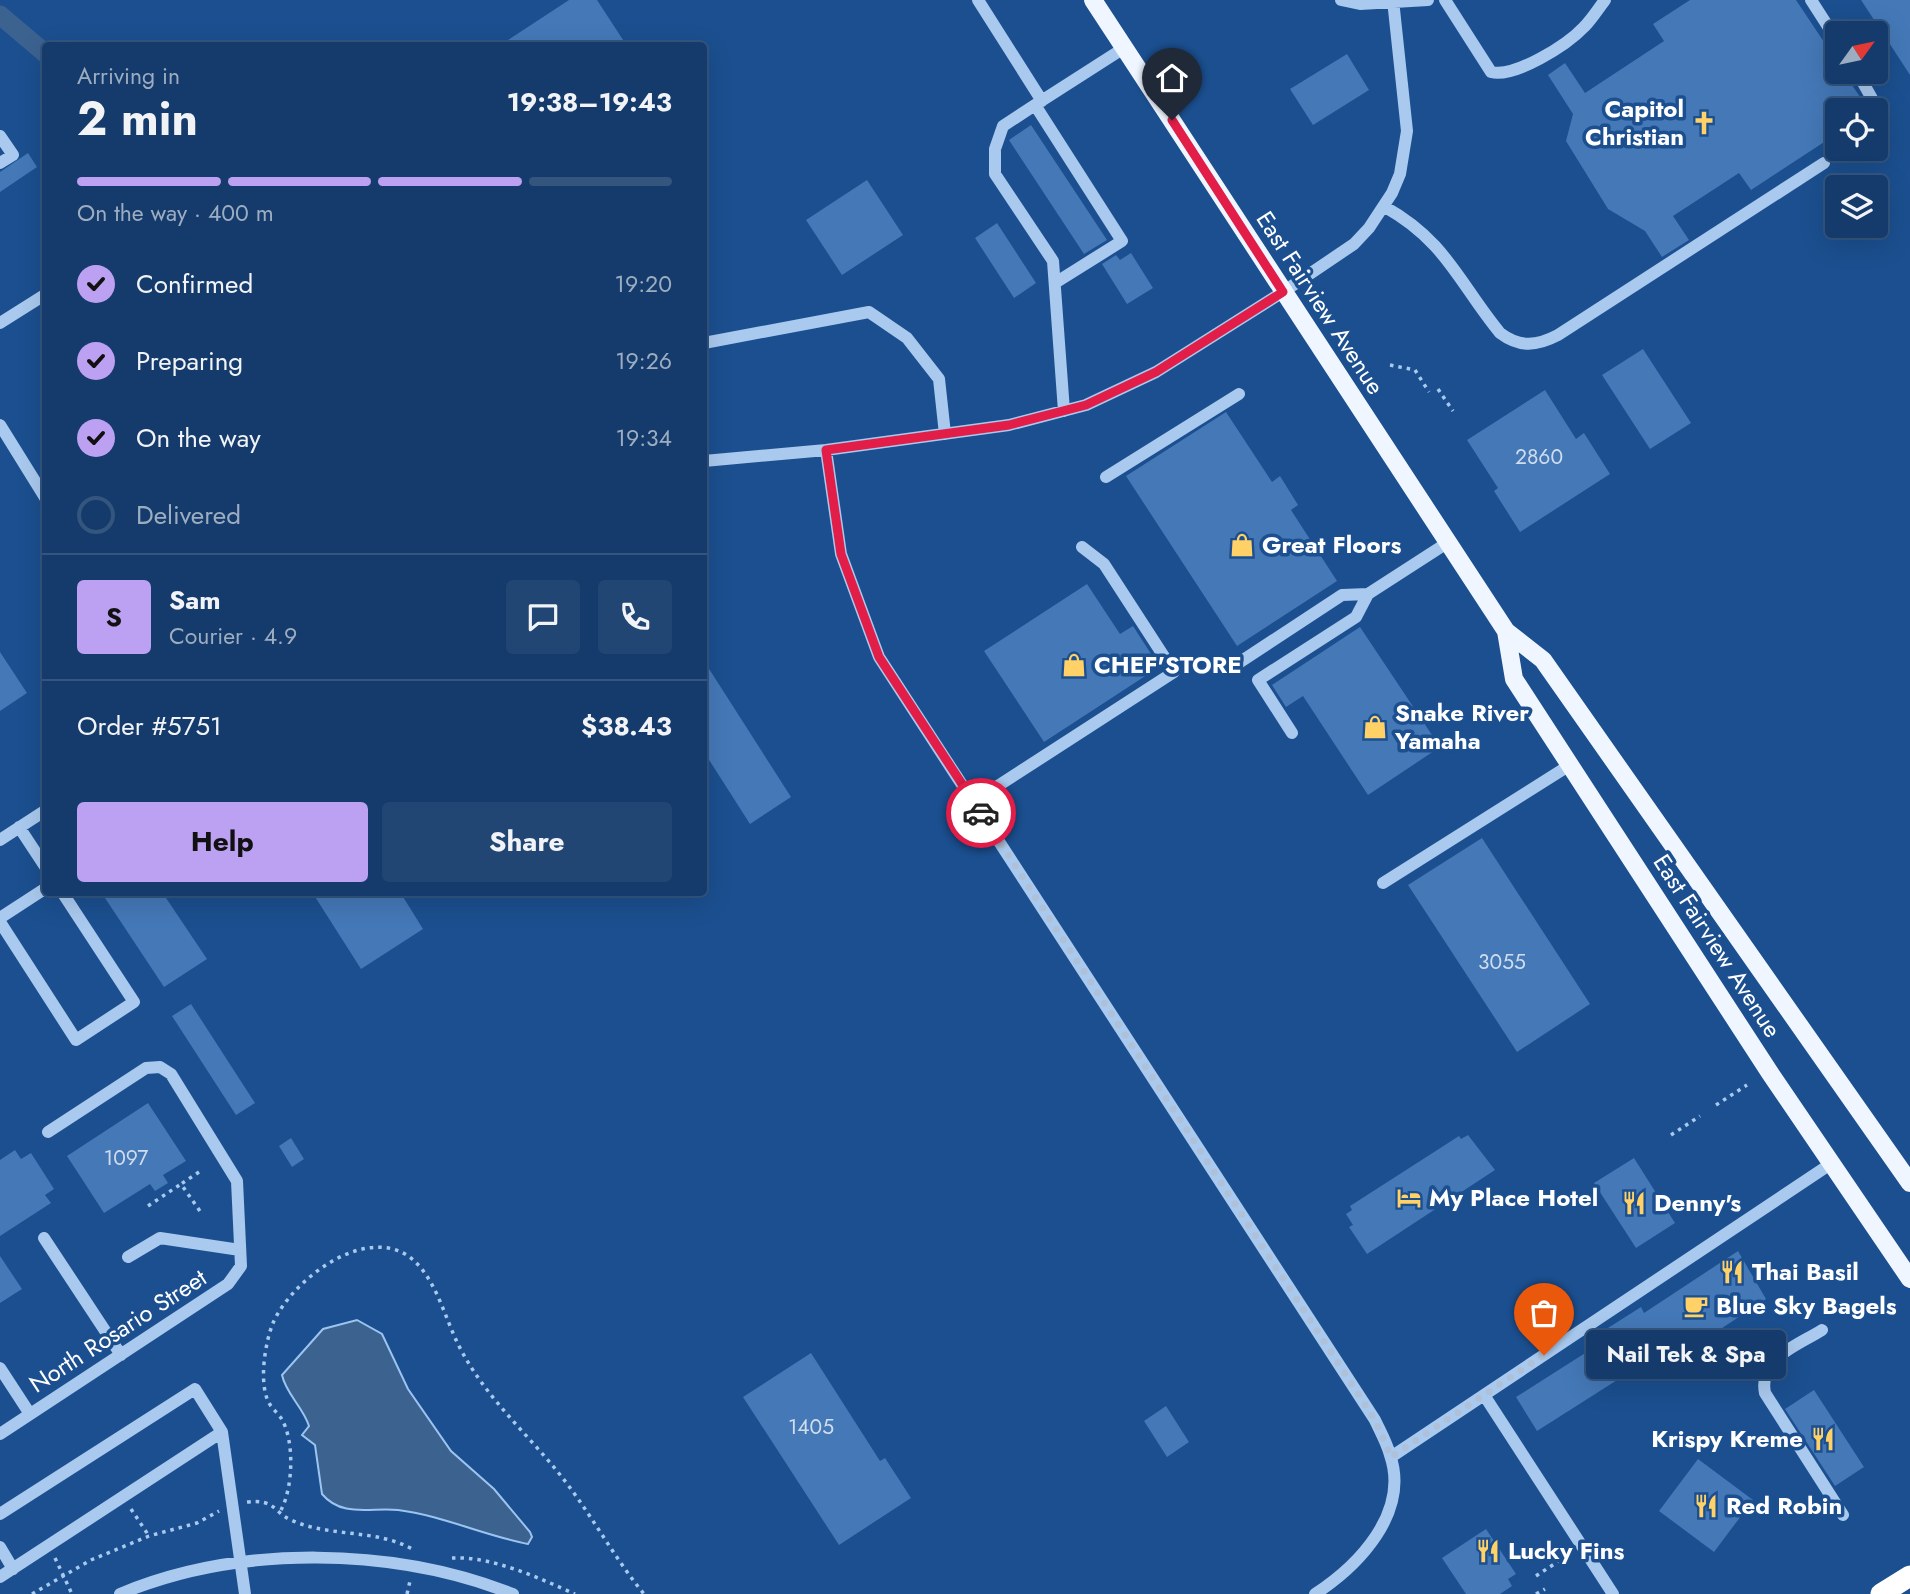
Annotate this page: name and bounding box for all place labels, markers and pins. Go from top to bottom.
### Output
pin [1142,48,1202,120]
place label: Capitol Christian [1585,91,1684,154]
church icon: Capitol Christian [1690,109,1718,137]
place label: Great Floors [1262,527,1401,562]
shop icon: Great Floors [1228,531,1256,559]
place label: CHEF'STORE [1094,647,1242,682]
shop icon: CHEF'STORE [1060,651,1088,679]
place label: Snake River Yamaha [1394,695,1529,758]
shop icon: Snake River Yamaha [1361,713,1389,741]
place label: My Place Hotel [1429,1180,1598,1215]
hotel icon: My Place Hotel [1395,1184,1423,1212]
place label: Denny's [1654,1185,1741,1220]
restaurant icon: Denny's [1620,1189,1648,1217]
place label: Thai Basil [1752,1254,1859,1289]
restaurant icon: Thai Basil [1718,1258,1746,1286]
pin [1514,1283,1574,1355]
place label: Blue Sky Bagels [1716,1288,1897,1323]
cafe icon: Blue Sky Bagels [1682,1292,1710,1320]
callout: Nail Tek & Spa [1586,1330,1786,1380]
place label: Krispy Kreme [1651,1421,1803,1456]
restaurant icon: Krispy Kreme [1809,1425,1837,1453]
place label: Red Robin [1726,1488,1842,1523]
restaurant icon: Red Robin [1692,1492,1720,1520]
place label: Lucky Fins [1508,1533,1624,1568]
restaurant icon: Lucky Fins [1474,1537,1502,1565]

